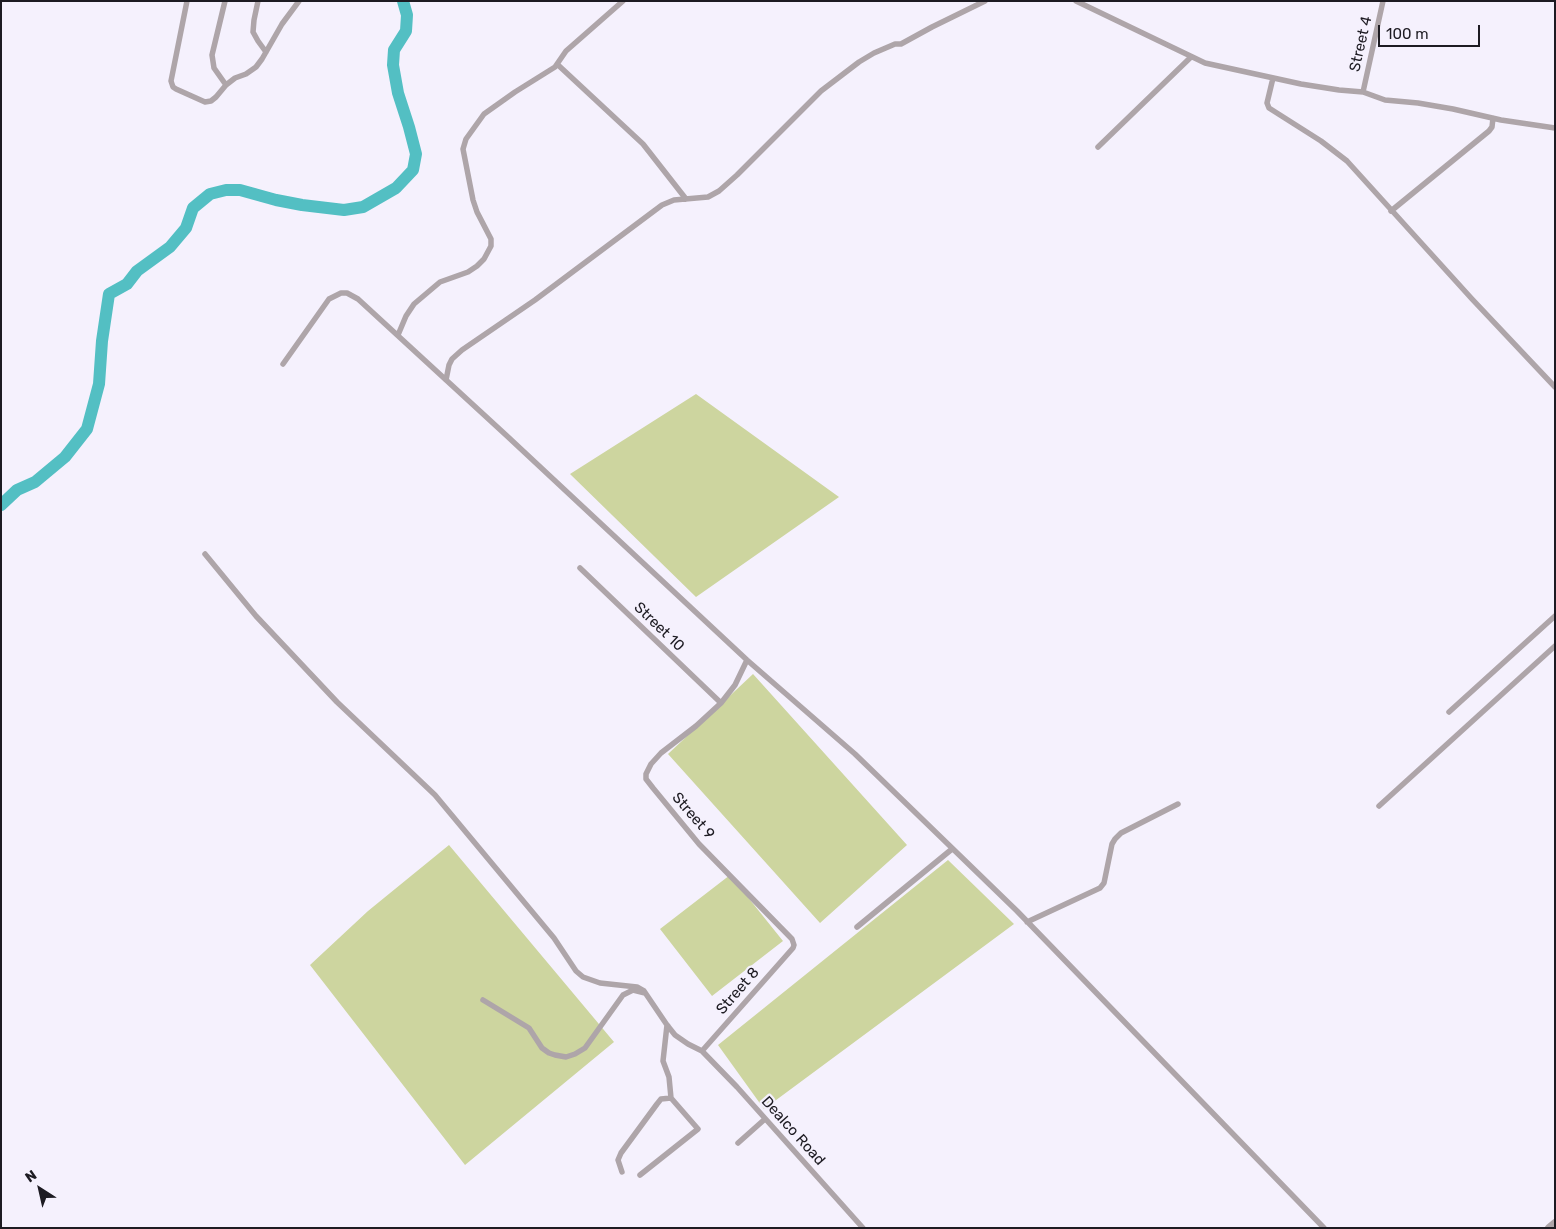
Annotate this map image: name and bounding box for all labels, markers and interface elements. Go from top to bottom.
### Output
street label: Street 4 [1346,15,1376,73]
scale bar [1381,15,1484,47]
text: 100 m [1386,25,1428,43]
street label: Street 10 [630,599,688,655]
street label: Street 9 [668,789,718,843]
street label: Street 8 [713,964,763,1018]
street label: Dealco Road [757,1093,829,1169]
north arrow [15,1164,65,1214]
text: N [22,1166,40,1186]

